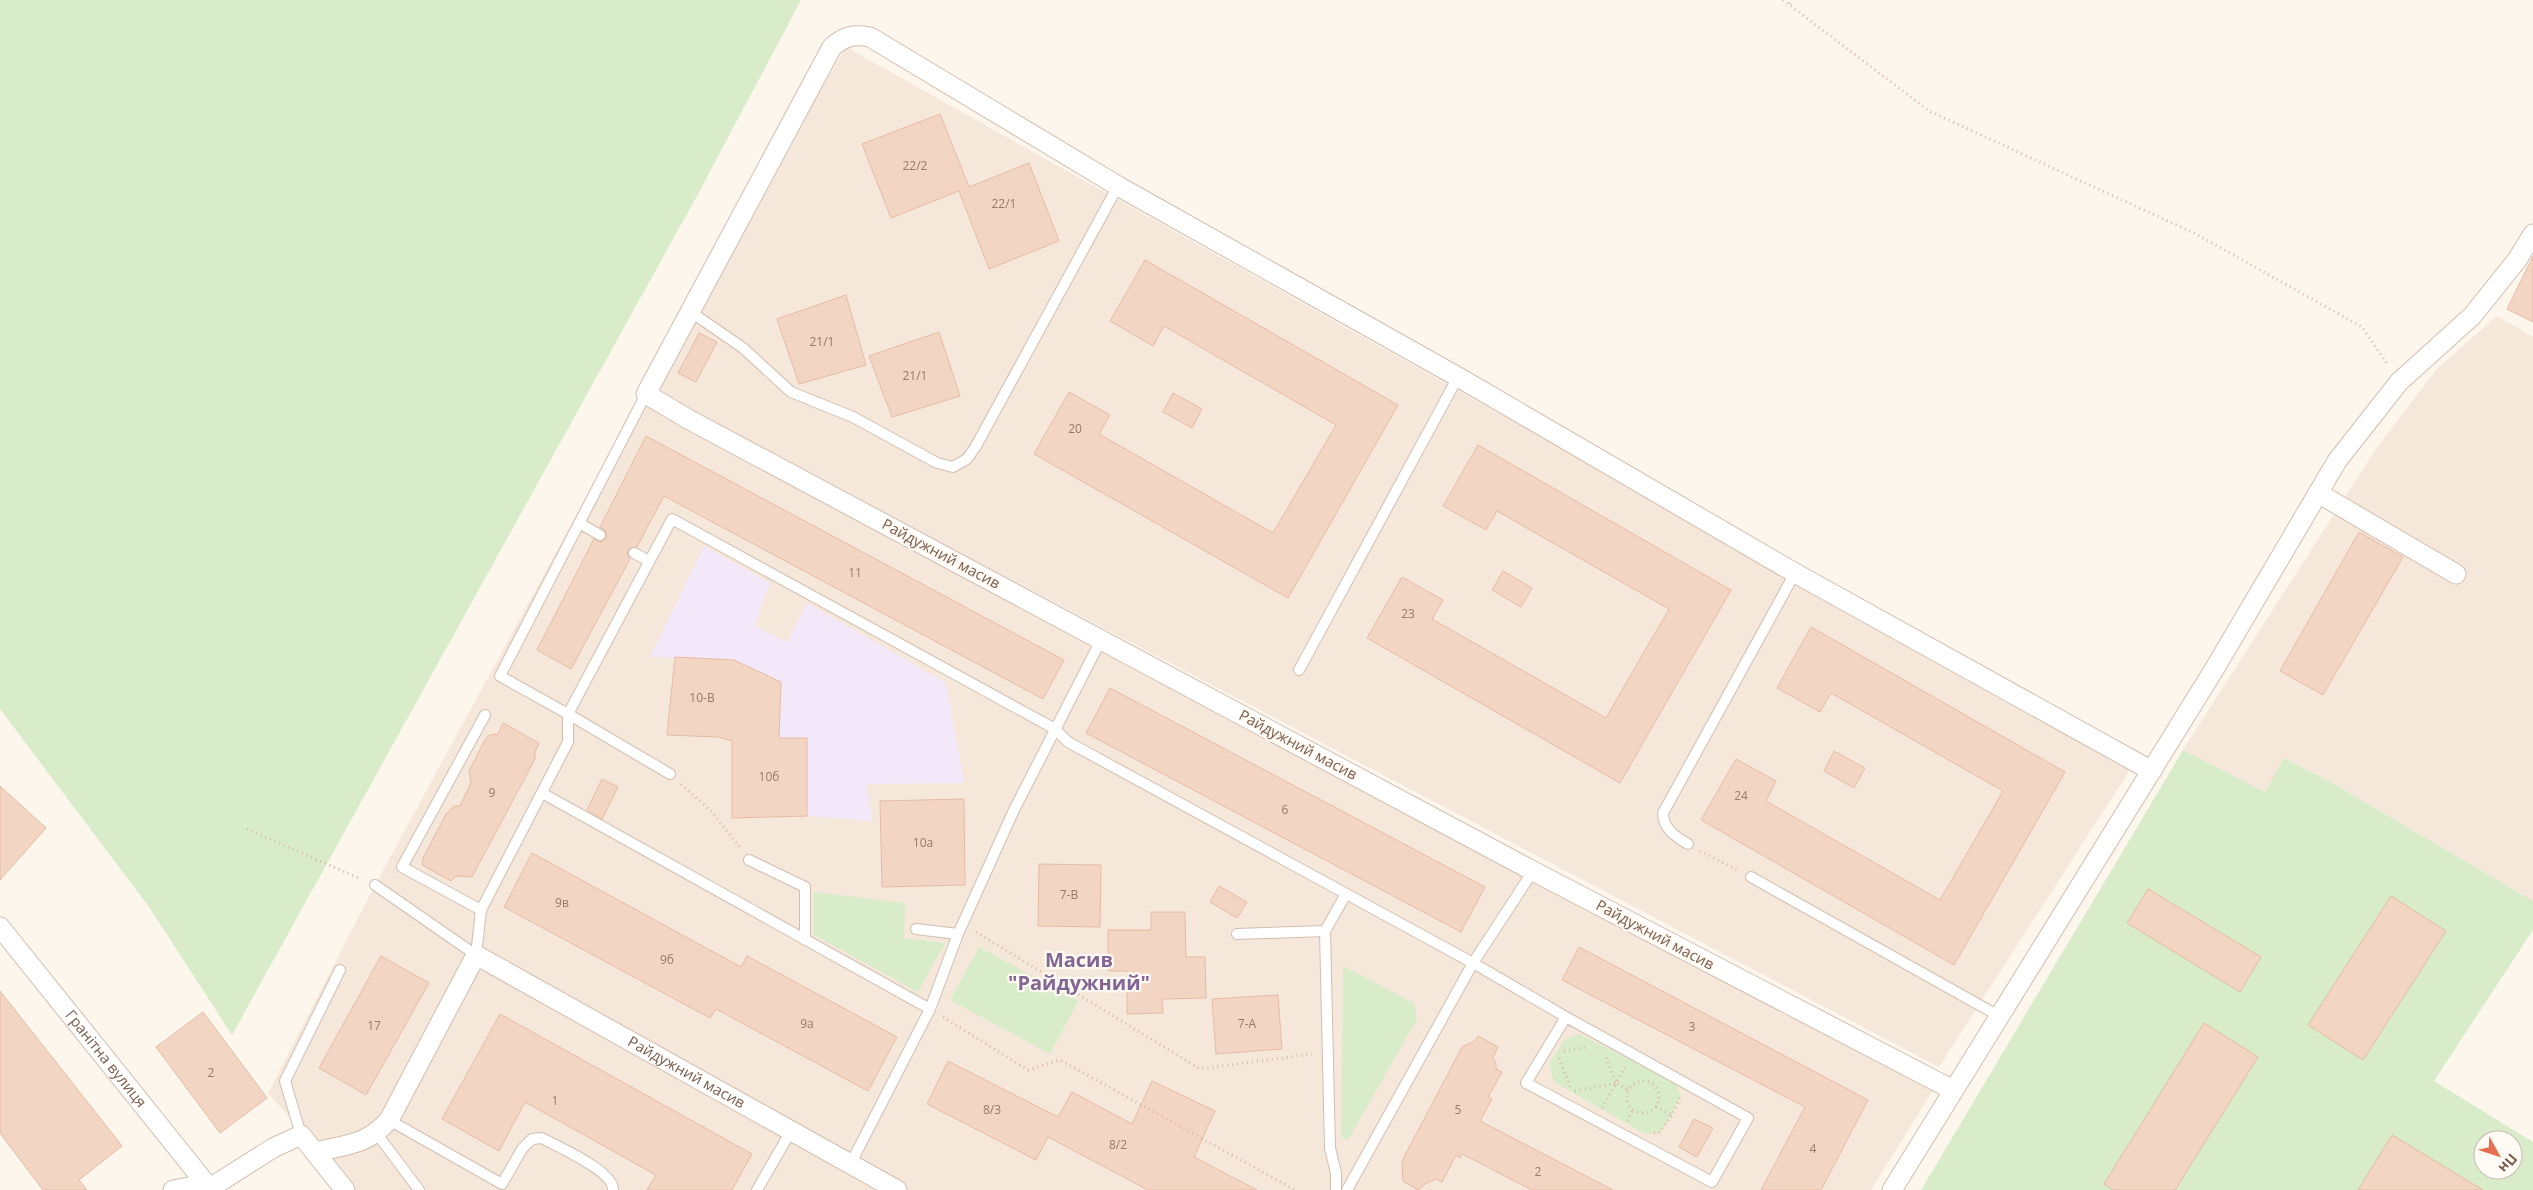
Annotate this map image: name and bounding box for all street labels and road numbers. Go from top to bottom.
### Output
street label: Райдужний масив [879,513,1004,593]
street label: Райдужний масив [1236,704,1361,784]
street label: Райдужний масив [1593,894,1718,974]
street label: Гранітна вулиця [61,1005,152,1111]
street label: Райдужний масив [625,1031,749,1112]

